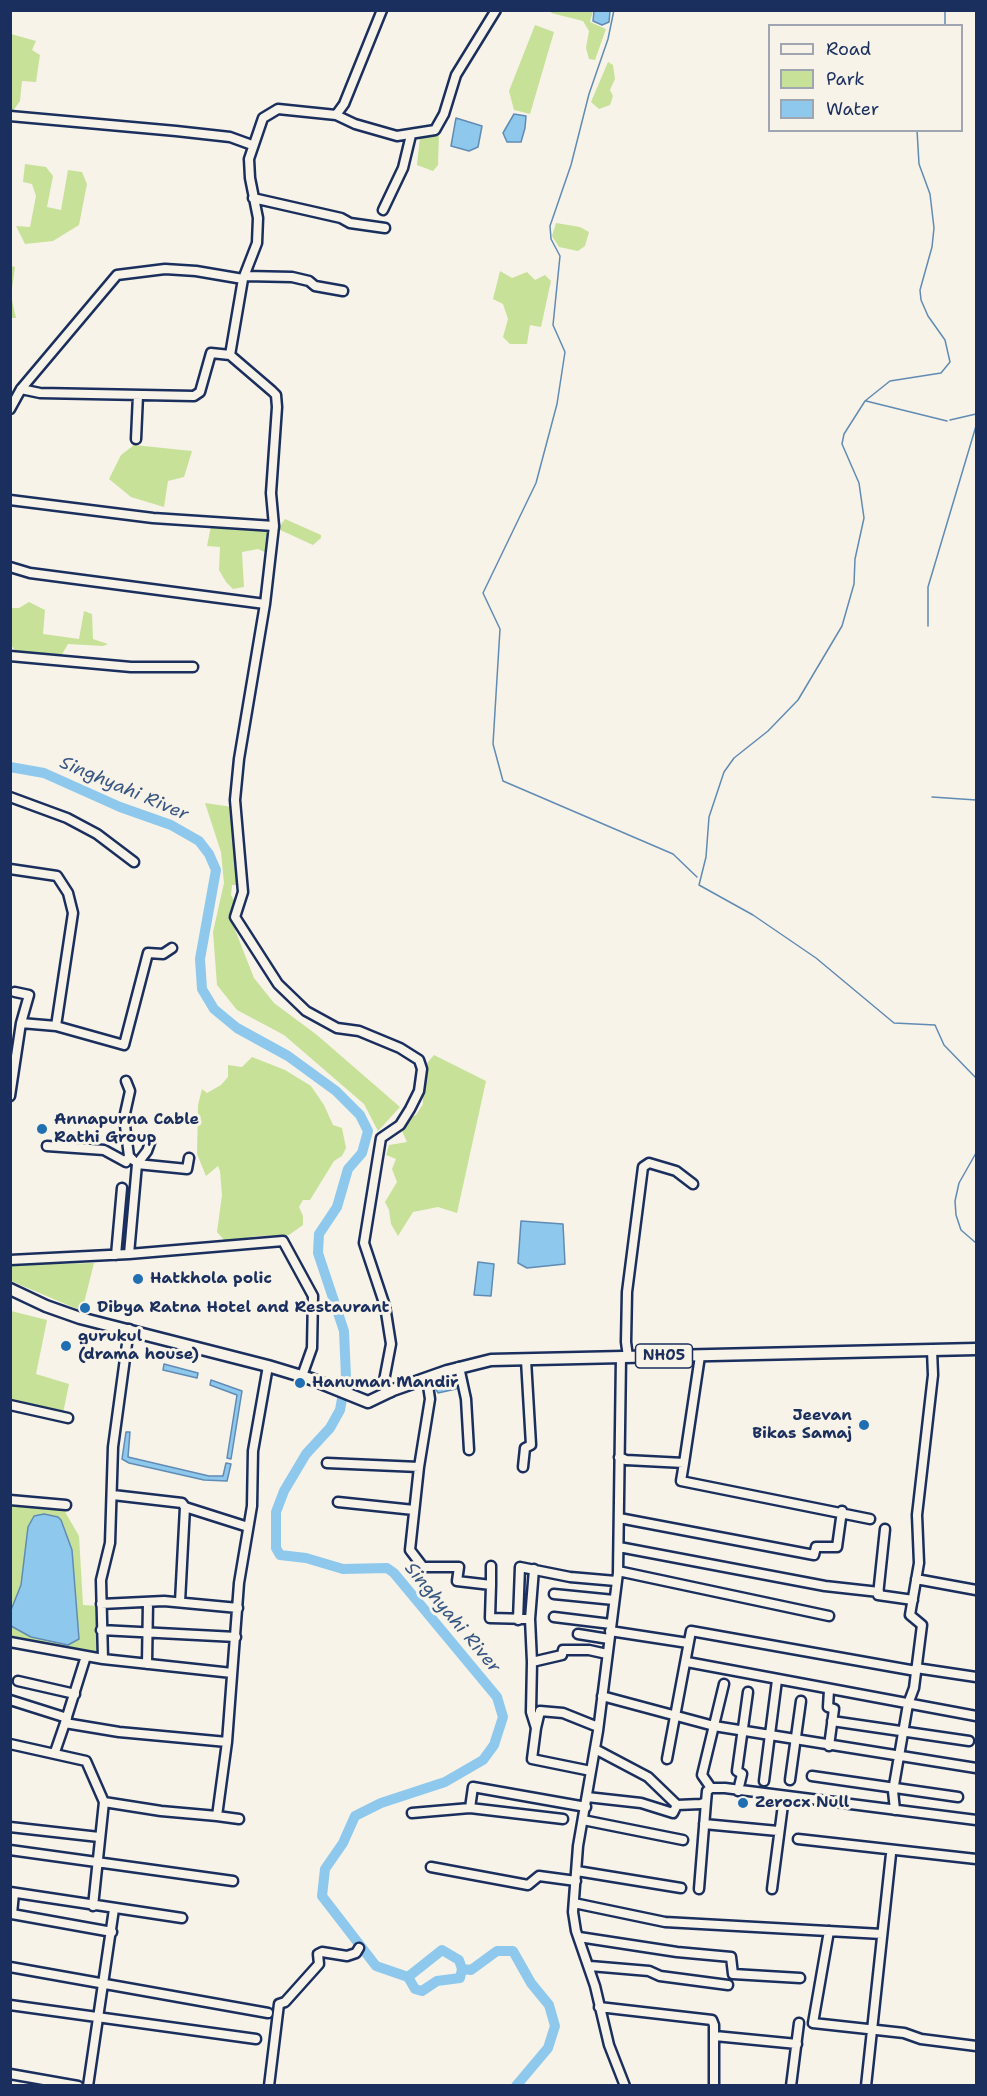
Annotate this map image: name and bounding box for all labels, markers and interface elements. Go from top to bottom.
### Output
legend [768,24,963,132]
text: Road [826,37,871,61]
text: Park [826,67,865,91]
text: Water [826,97,879,121]
water label: Singhyahi River [56,752,192,826]
place label: Annapurna Cable Rathi Group [54,1110,199,1148]
marker: Annapurna Cable Rathi Group [35,1122,49,1136]
place label: Hatkhola polic [150,1269,272,1289]
marker: Hatkhola polic [131,1272,145,1286]
place label: Dibya Ratna Hotel and Restaurant [97,1298,389,1318]
marker: Dibya Ratna Hotel and Restaurant [78,1301,92,1315]
place label: gurukul (drama house) [78,1327,199,1365]
marker: gurukul (drama house) [59,1339,73,1353]
road number: NH05 [636,1344,692,1368]
place label: Hanuman Mandir [312,1373,459,1393]
marker: Hanuman Mandir [293,1376,307,1390]
place label: Jeevan Bikas Samaj [752,1406,852,1444]
marker: Jeevan Bikas Samaj [857,1418,871,1432]
water label: Singhyahi River [399,1558,505,1678]
place label: Zerocx Null [755,1793,849,1813]
marker: Zerocx Null [736,1796,750,1810]

